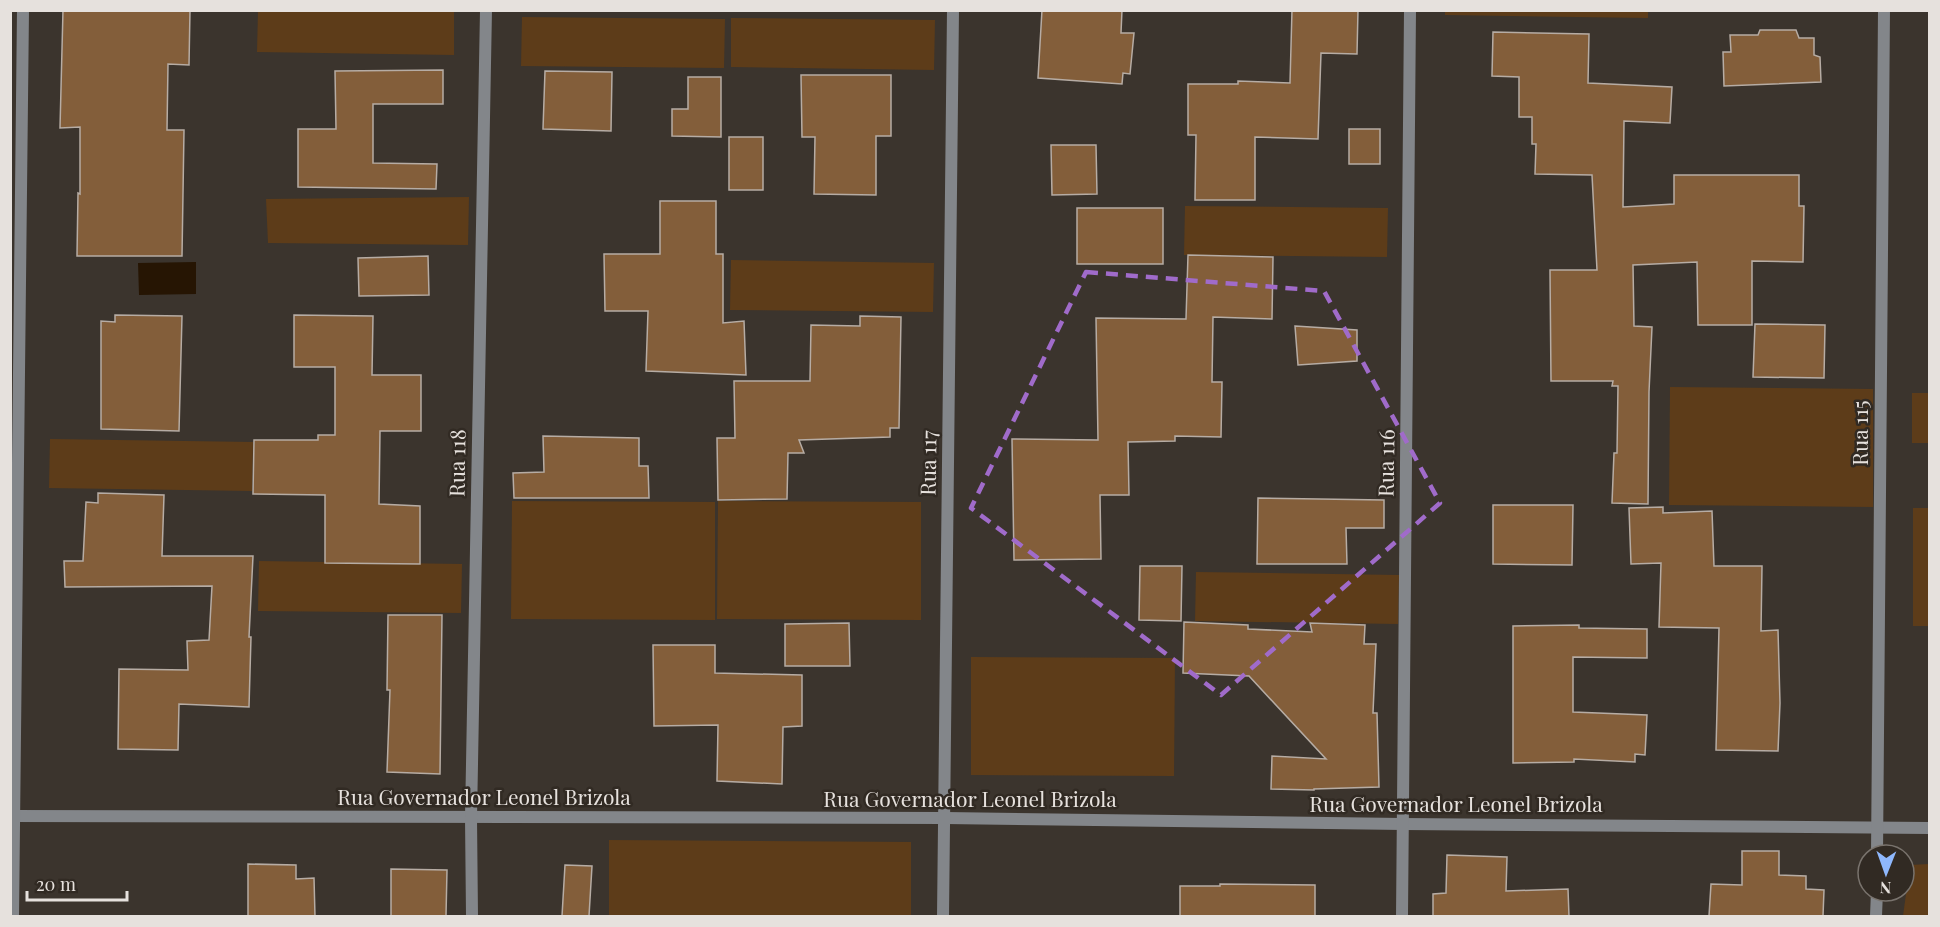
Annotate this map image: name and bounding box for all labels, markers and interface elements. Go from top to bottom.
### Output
street label: Rua 115 [1845,400,1873,466]
street label: Rua 118 [441,429,471,497]
street label: Rua 116 [1370,429,1400,497]
street label: Rua 117 [912,430,942,496]
street label: Rua Governador Leonel Brizola [337,782,631,810]
street label: Rua Governador Leonel Brizola [823,784,1117,812]
street label: Rua Governador Leonel Brizola [1309,789,1603,817]
north arrow [1856,843,1916,903]
scale bar [27,864,128,902]
text: 20 m [36,872,76,896]
text: N [1879,878,1892,899]

